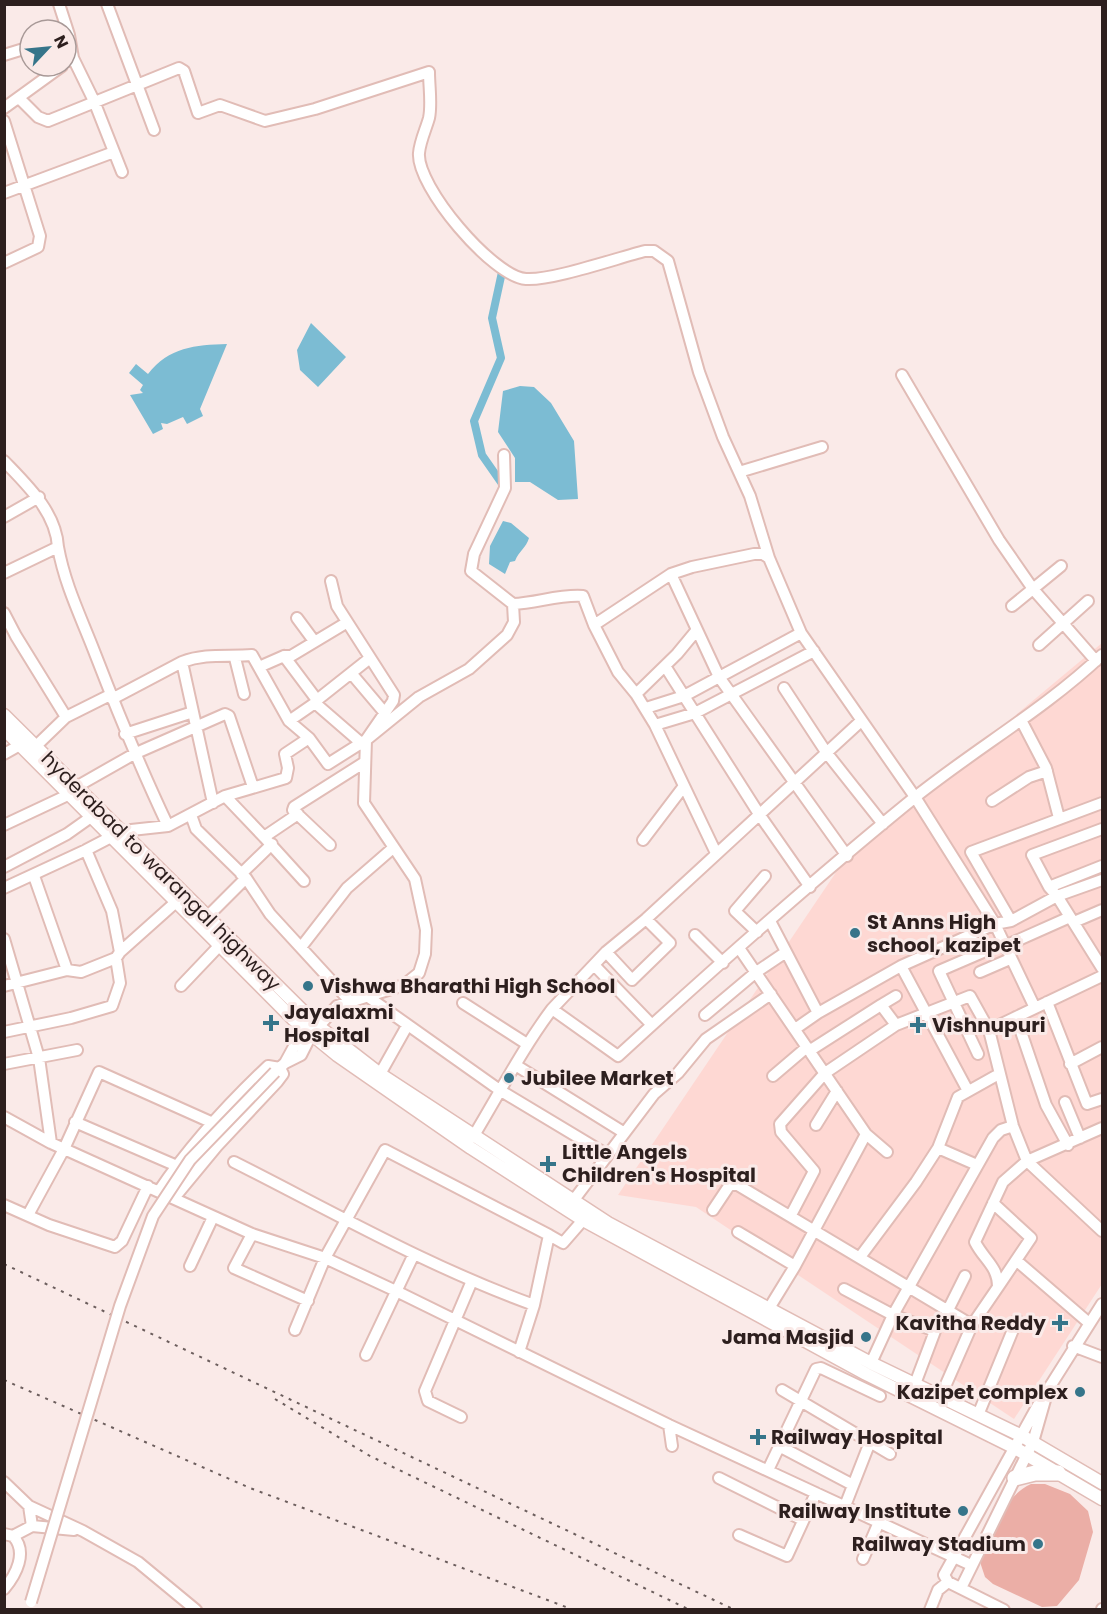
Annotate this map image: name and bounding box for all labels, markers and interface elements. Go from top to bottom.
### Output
north arrow [18,18,78,78]
text: N [48,31,74,52]
street label: hyderabad to warangal highway [35,745,287,997]
place label: St Anns High school, kazipet [867,908,1021,959]
marker: St Anns High school, kazipet [848,926,862,940]
place label: Vishwa Bharathi High School [320,972,615,1000]
marker: Vishwa Bharathi High School [301,979,315,993]
place label: Jayalaxmi Hospital [284,998,394,1049]
place label: Vishnupuri [932,1011,1046,1039]
marker: Jayalaxmi Hospital [262,1014,280,1032]
marker: Vishnupuri [909,1016,927,1034]
place label: Jubilee Market [521,1064,674,1092]
marker: Jubilee Market [502,1071,516,1085]
place label: Little Angels Children's Hospital [562,1138,756,1189]
marker: Little Angels Children's Hospital [539,1155,557,1173]
place label: Kavitha Reddy [895,1309,1046,1337]
marker: Kavitha Reddy [1051,1314,1069,1332]
place label: Jama Masjid [721,1323,854,1351]
marker: Jama Masjid [859,1330,873,1344]
place label: Kazipet complex [897,1378,1068,1406]
marker: Kazipet complex [1073,1385,1087,1399]
place label: Railway Hospital [771,1423,943,1451]
marker: Railway Hospital [749,1428,767,1446]
place label: Railway Institute [778,1497,951,1525]
marker: Railway Institute [956,1504,970,1518]
place label: Railway Stadium [852,1530,1026,1558]
marker: Railway Stadium [1031,1537,1045,1551]

